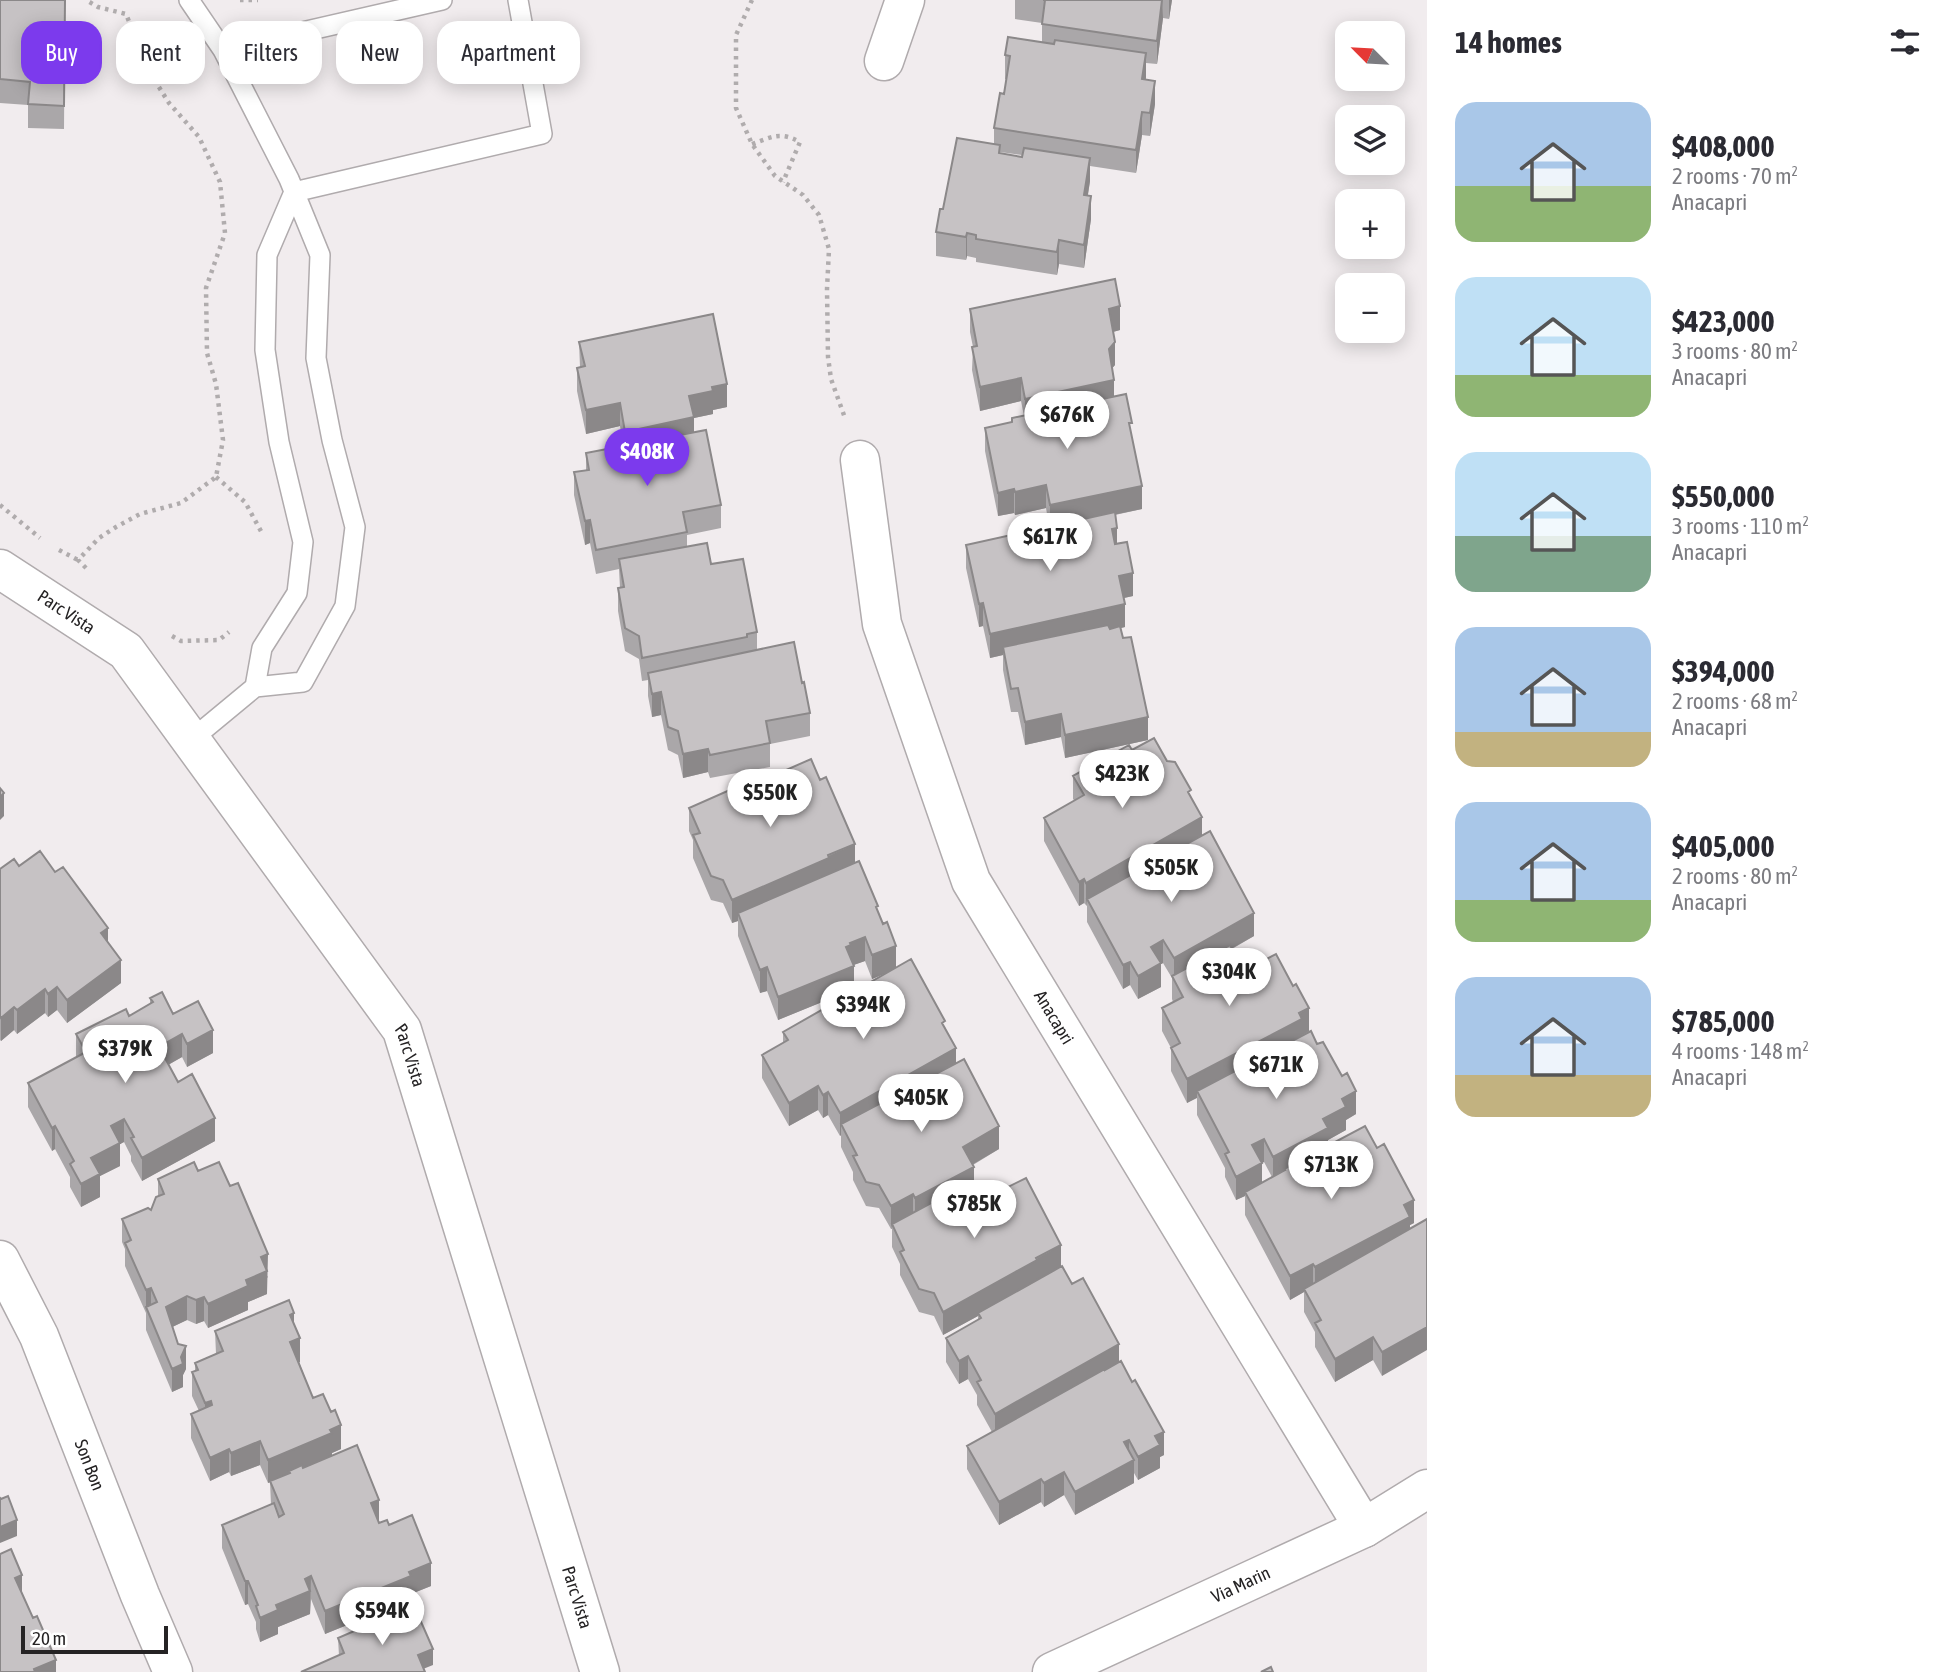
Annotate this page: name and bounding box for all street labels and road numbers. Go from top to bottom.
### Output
street label: Parc Vista [34,585,99,638]
street label: Anacapri [1030,986,1079,1048]
street label: Parc Vista [391,1019,430,1089]
street label: Son Bon [70,1436,109,1493]
street label: Via Marin [1208,1562,1273,1607]
street label: Parc Vista [558,1564,597,1631]

